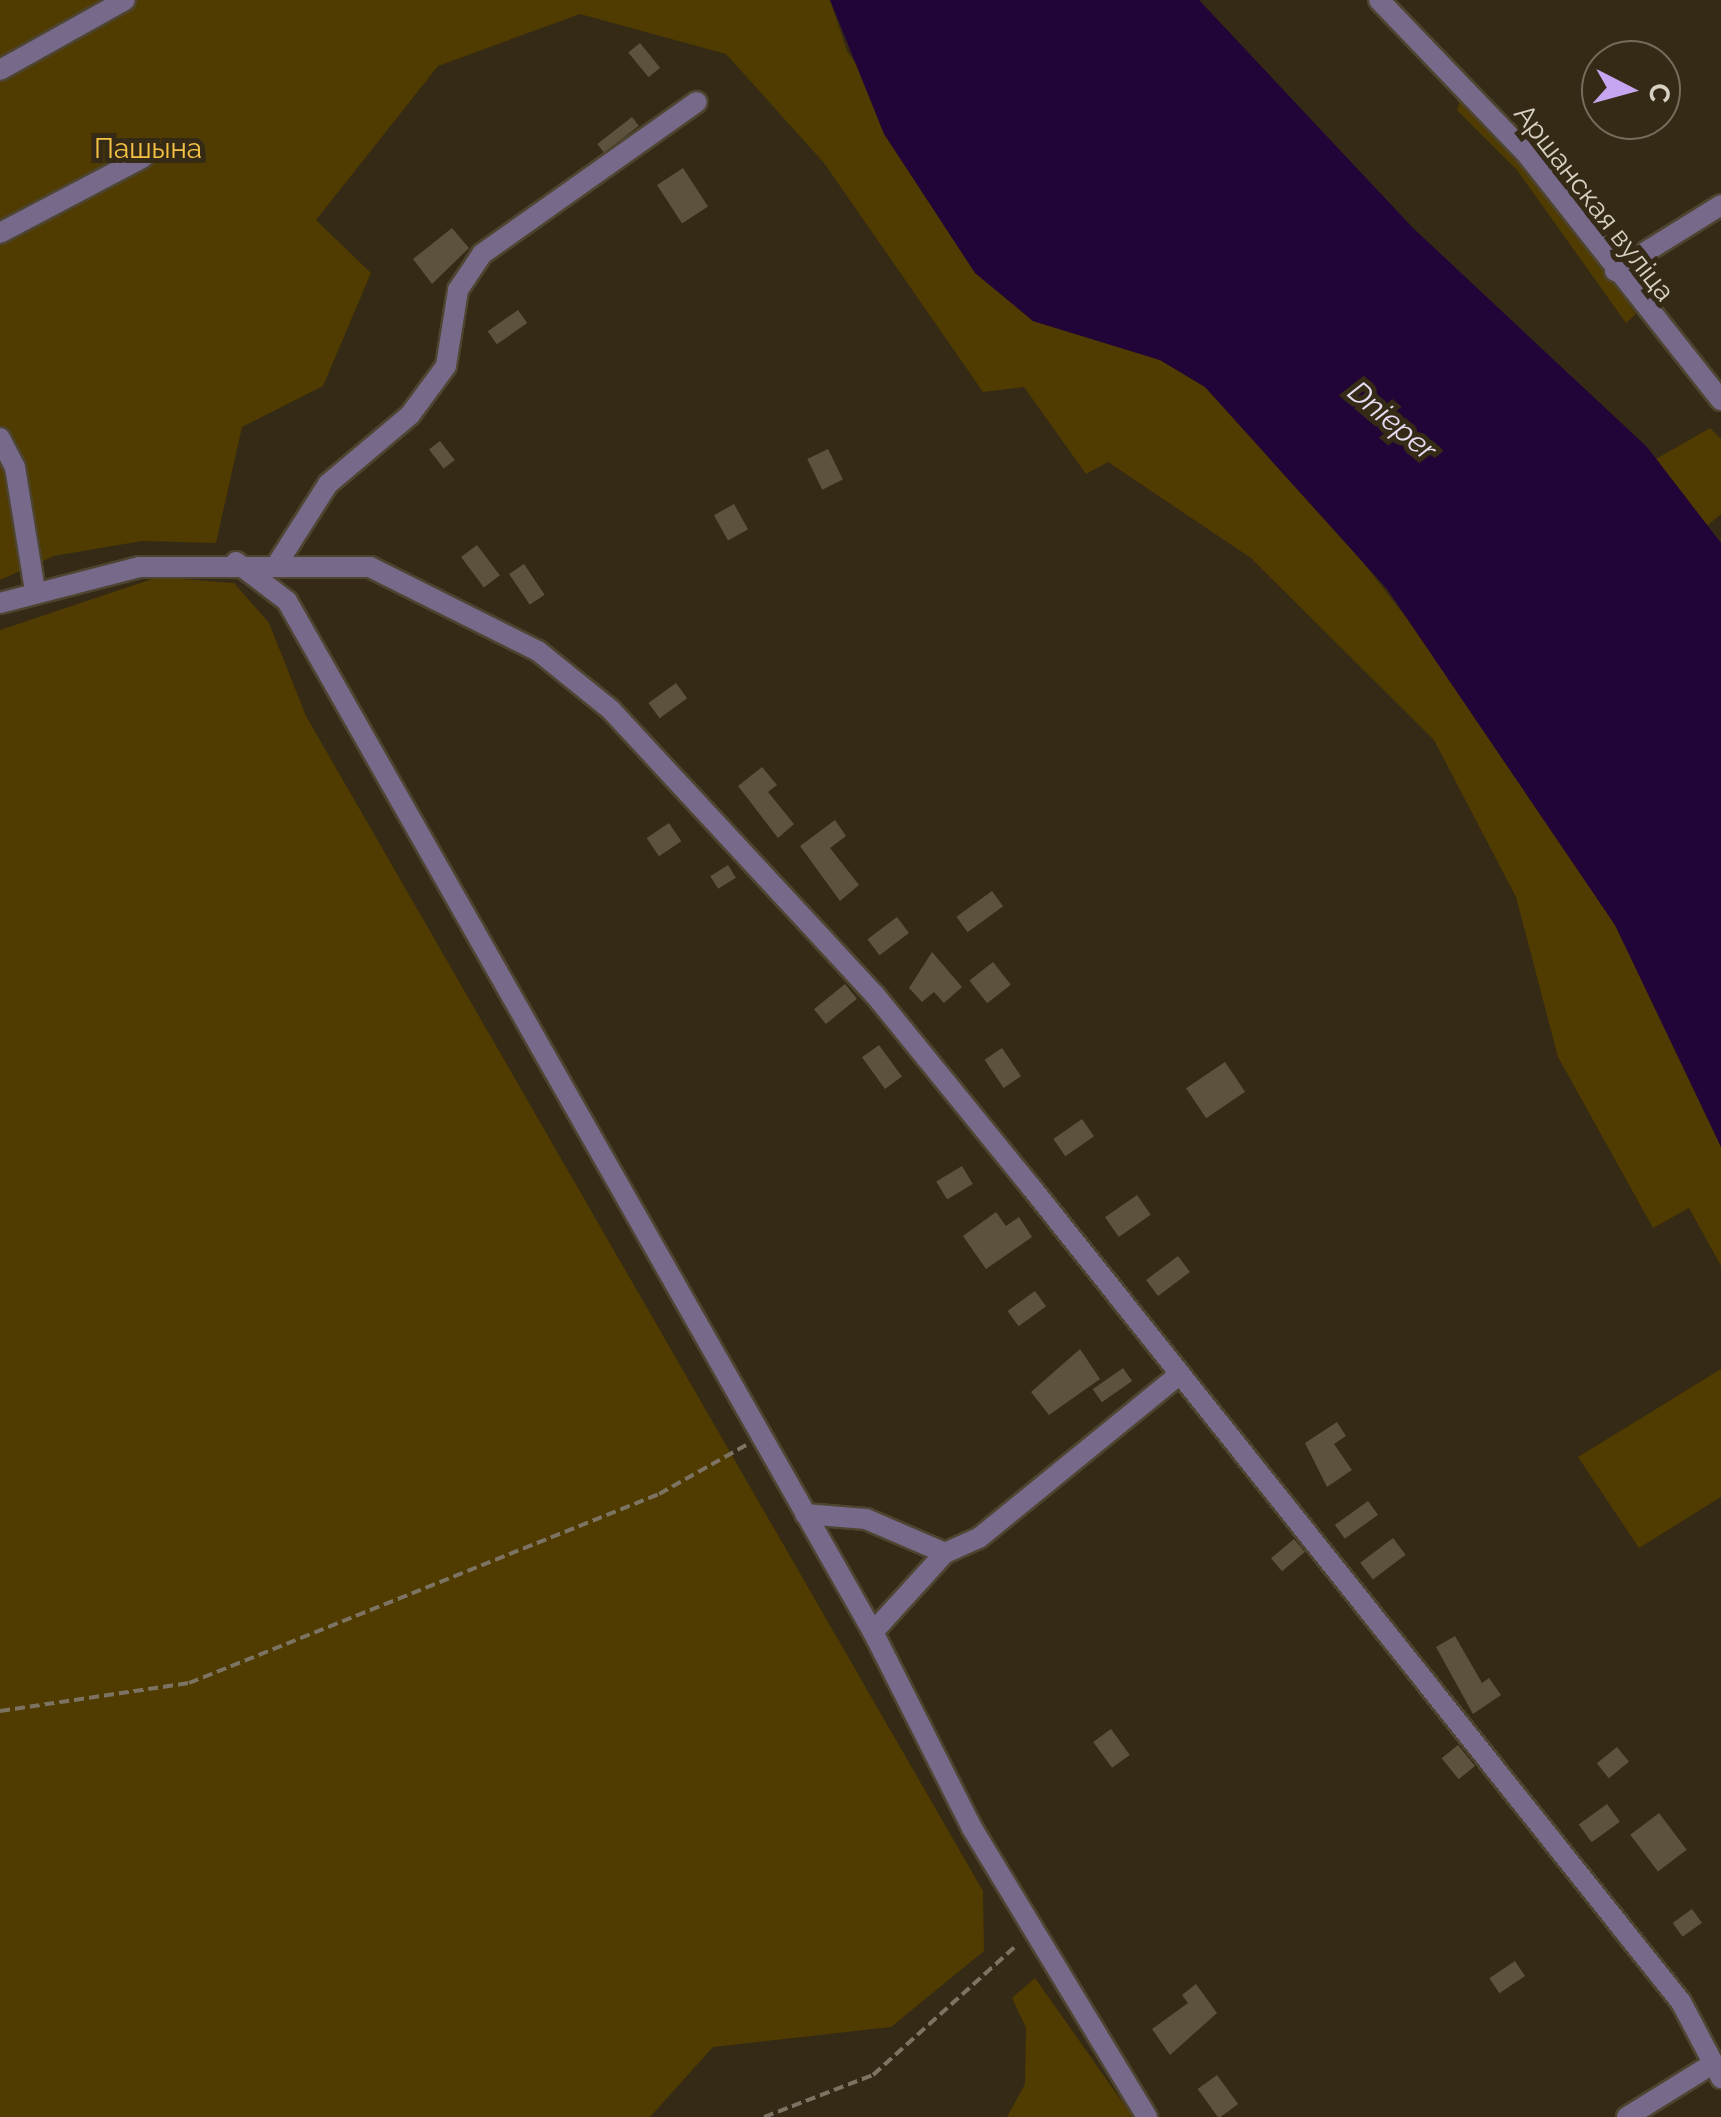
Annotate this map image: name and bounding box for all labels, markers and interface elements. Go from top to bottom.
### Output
north arrow [1581,40,1681,140]
text: С [1642,82,1677,104]
street label: Аршанская вуліца [1507,98,1681,308]
park label: Пашына [94,132,202,166]
water label: Dnieper [1341,374,1443,468]

